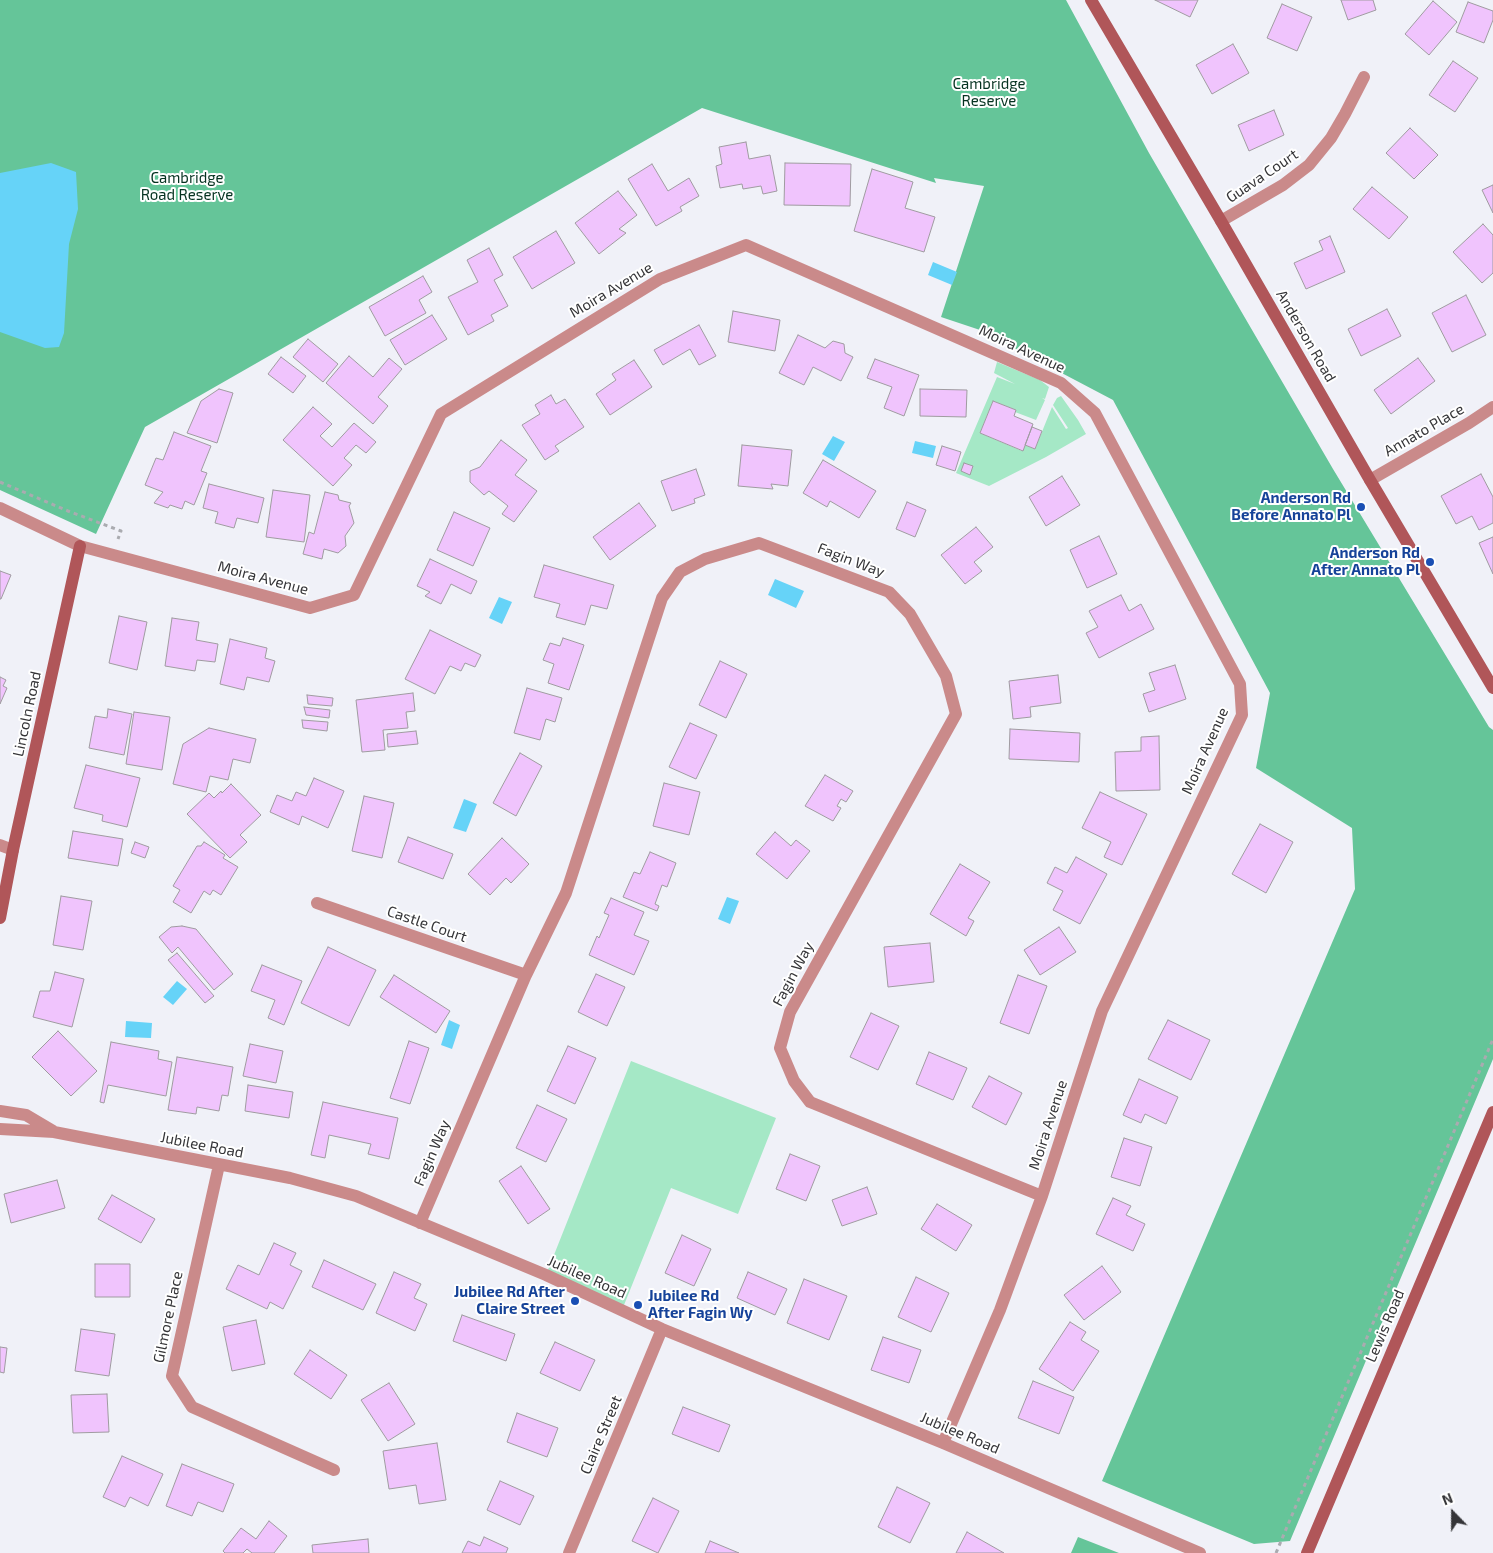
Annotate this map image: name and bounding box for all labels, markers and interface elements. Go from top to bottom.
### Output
park label: Cambridge Reserve [952,75,1026,110]
street label: Guava Court [1223,145,1301,207]
park label: Cambridge Road Reserve [141,169,233,204]
street label: Moira Avenue [566,258,656,322]
street label: Anderson Road [1272,287,1340,385]
street label: Moira Avenue [976,321,1068,377]
street label: Annato Place [1381,400,1467,460]
place label: Anderson Rd Before Annato Pl [1231,489,1351,524]
marker: Anderson Rd Before Annato Pl [1355,501,1367,513]
street label: Fagin Way [815,539,887,581]
place label: Anderson Rd After Annato Pl [1311,544,1420,579]
marker: Anderson Rd After Annato Pl [1424,556,1436,568]
street label: Moira Avenue [216,557,310,599]
street label: Lincoln Road [9,670,45,758]
street label: Moira Avenue [1178,705,1232,797]
street label: Castle Court [385,902,469,946]
street label: Fagin Way [769,939,817,1009]
street label: Moira Avenue [1025,1078,1071,1172]
street label: Fagin Way [410,1117,454,1189]
street label: Jubilee Road [159,1128,245,1162]
street label: Jubilee Road [545,1252,629,1302]
street label: Gilmore Place [149,1270,187,1364]
place label: Jubilee Rd After Claire Street [454,1283,565,1318]
place label: Jubilee Rd After Fagin Wy [648,1287,753,1322]
street label: Lewis Road [1362,1287,1408,1365]
marker: Jubilee Rd After Claire Street [569,1295,581,1307]
marker: Jubilee Rd After Fagin Wy [632,1299,644,1311]
street label: Claire Street [576,1393,626,1477]
street label: Jubilee Road [918,1408,1002,1458]
north arrow [1428,1488,1478,1538]
text: N [1439,1489,1455,1508]

